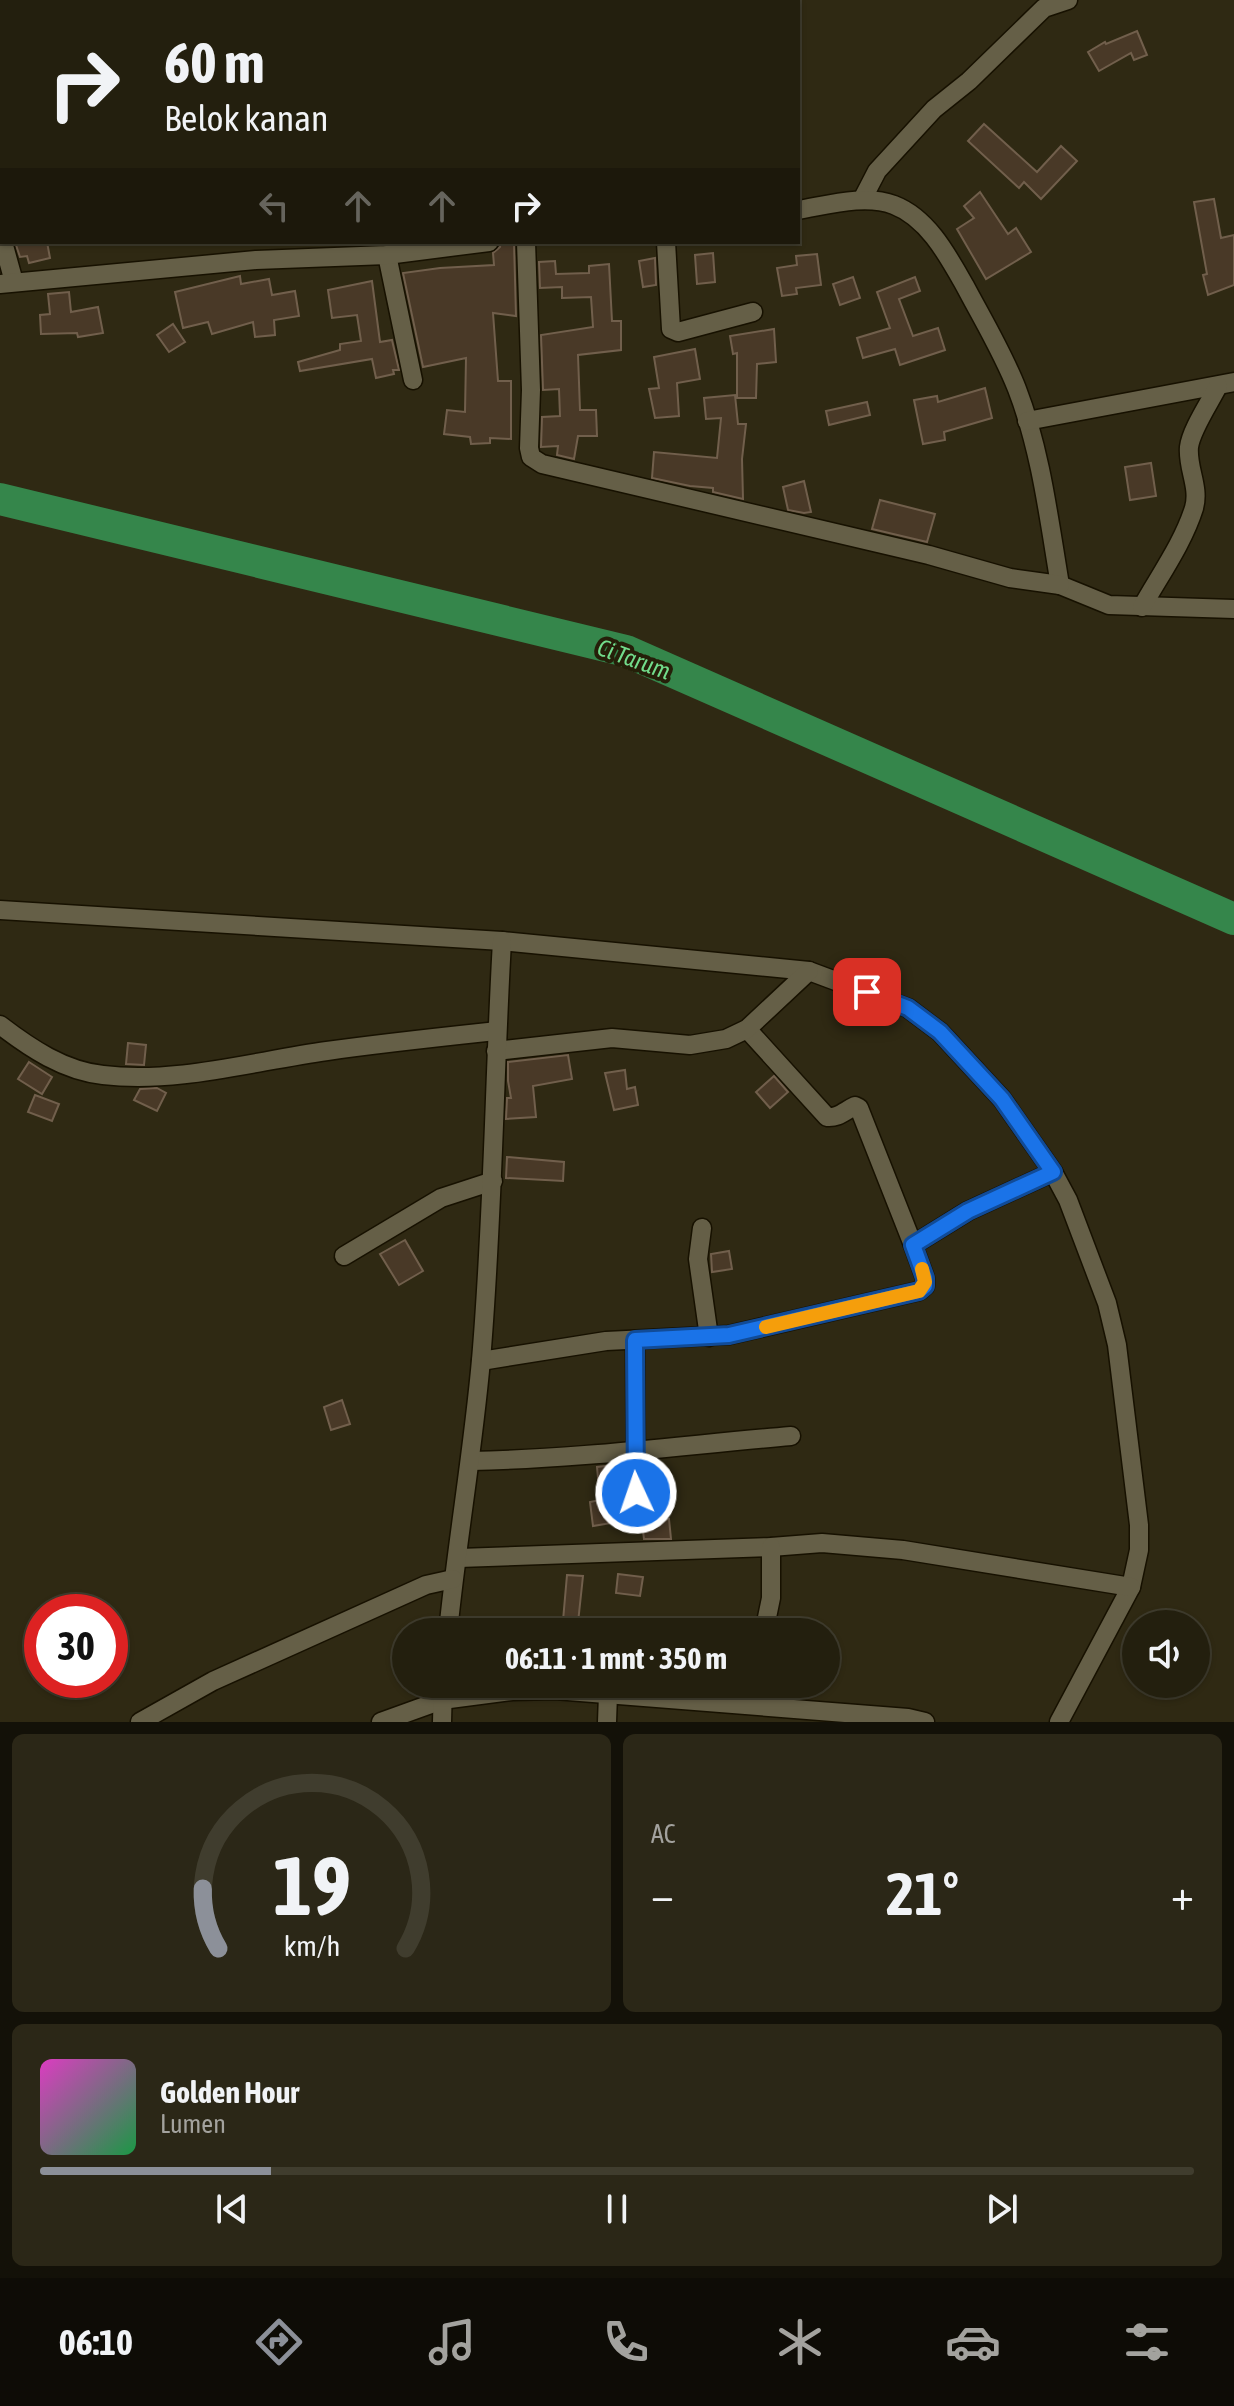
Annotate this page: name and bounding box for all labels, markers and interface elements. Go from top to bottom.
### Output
text: 60 m [164,31,265,95]
icon: right [32,32,136,136]
text: Belok kanan [164,97,329,139]
icon: left [252,184,296,228]
icon: ahead [336,184,380,228]
icon: ahead [420,184,464,228]
icon: right [504,184,548,228]
water label: Ci Tarum [594,633,674,685]
pin [833,958,901,1026]
icon: arrive [845,970,889,1014]
position arrow [594,1451,678,1535]
speed limit sign: 30 [24,1594,128,1698]
map controls [1122,1610,1210,1698]
button: sound [1122,1610,1210,1698]
text: 06:11 · 1 mnt · 350 m [505,1641,727,1675]
text: AC [651,1819,675,1849]
text: 19 [272,1837,351,1933]
text: 21° [886,1859,959,1928]
text: − [651,1869,674,1919]
text: + [1171,1869,1194,1919]
text: km/h [283,1929,340,1962]
text: Golden Hour [160,2075,299,2109]
text: Lumen [160,2109,226,2139]
icon: previous [210,2187,254,2231]
icon: pause [595,2187,639,2231]
icon: next [980,2187,1024,2231]
icon: directions [251,2314,307,2370]
icon: music [424,2314,480,2370]
icon: phone [598,2314,654,2370]
icon: climate [772,2314,828,2370]
icon: car [945,2314,1001,2370]
icon: filters [1119,2314,1175,2370]
text: 06:10 [59,2321,133,2363]

